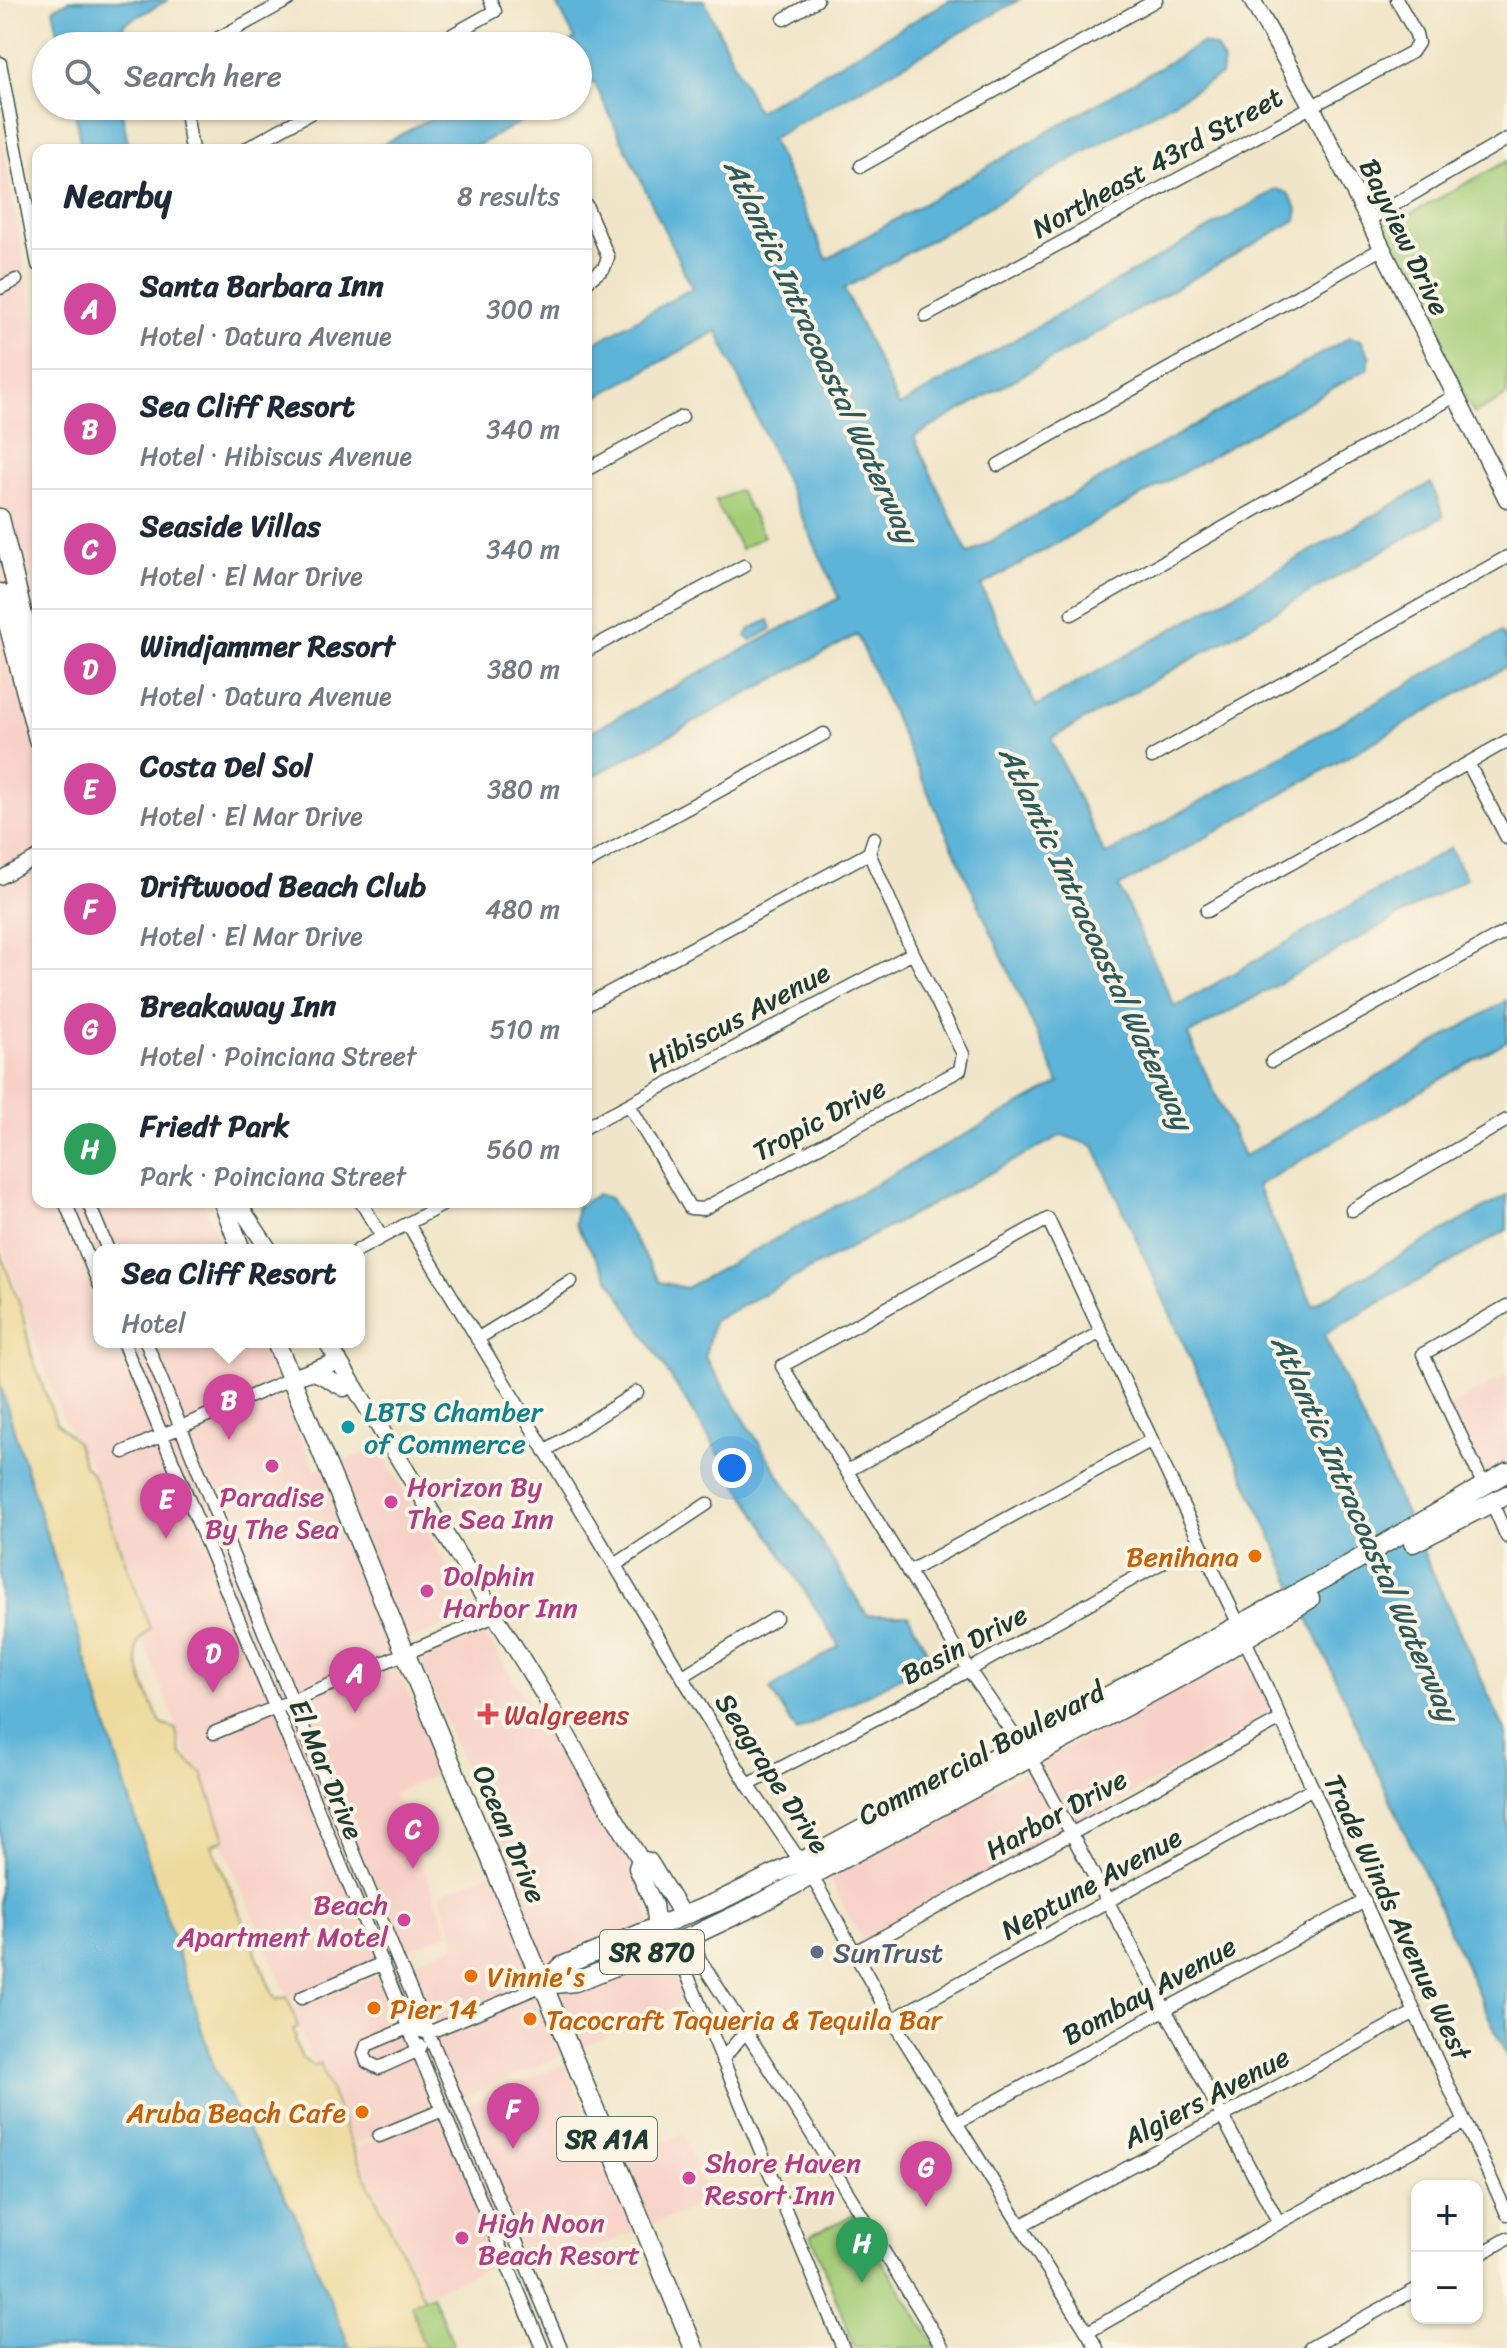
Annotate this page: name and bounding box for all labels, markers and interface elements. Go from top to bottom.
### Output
search box [32,32,592,120]
text: Search here [124,49,282,103]
icon: search [60,54,104,98]
street label: Northeast 43rd Street [1022,73,1292,252]
water label: Atlantic Intracoastal Waterway [708,149,936,556]
street label: Bayview Drive [1345,150,1464,325]
text: Nearby [64,166,172,226]
text: 8 results [457,173,560,219]
text: Santa Barbara Inn [140,259,384,313]
text: A [81,286,99,332]
text: 300 m [486,286,560,332]
text: Hotel · Datura Avenue [140,313,392,359]
text: Sea Cliff Resort [140,379,355,433]
text: B [82,406,98,452]
text: 340 m [486,406,560,452]
text: Hotel · Hibiscus Avenue [140,433,412,479]
text: Seaside Villas [140,499,321,553]
text: C [82,526,98,572]
text: 340 m [486,526,560,572]
text: Hotel · El Mar Drive [140,553,363,599]
text: Windjammer Resort [140,619,395,673]
text: D [82,646,98,692]
text: 380 m [487,646,560,692]
text: Hotel · Datura Avenue [140,673,392,719]
water label: Atlantic Intracoastal Waterway [983,736,1211,1143]
text: Costa Del Sol [140,739,312,793]
text: E [83,766,97,812]
text: 380 m [487,766,560,812]
text: Hotel · El Mar Drive [140,793,363,839]
text: Driftwood Beach Club [140,859,426,913]
text: F [83,886,97,932]
text: 480 m [485,886,560,932]
text: Hotel · El Mar Drive [140,913,363,959]
street label: Hibiscus Avenue [637,948,839,1087]
text: Breakaway Inn [140,979,336,1033]
text: G [82,1006,98,1052]
text: 510 m [490,1006,560,1052]
text: Hotel · Poinciana Street [140,1033,416,1079]
street label: Tropic Drive [743,1064,895,1175]
text: Friedt Park [140,1099,290,1153]
text: H [81,1126,99,1172]
text: 560 m [486,1126,560,1172]
text: Park · Poinciana Street [140,1153,406,1199]
popup [93,1244,365,1348]
text: Sea Cliff Resort [122,1246,336,1300]
text: Hotel [122,1300,185,1346]
water label: Atlantic Intracoastal Waterway [1255,1325,1477,1734]
pin: B [203,1374,255,1440]
place label: LBTS Chamber of Commerce [364,1387,544,1468]
marker: LBTS Chamber of Commerce [339,1418,357,1436]
your location [712,1448,752,1488]
marker: Paradise By The Sea [263,1457,281,1475]
place label: Horizon By The Sea Inn [407,1462,554,1543]
place label: Paradise By The Sea [205,1472,339,1553]
pin: E [140,1473,192,1539]
marker: Horizon By The Sea Inn [382,1493,400,1511]
place label: Benihana [1126,1532,1239,1581]
marker: Benihana [1246,1547,1264,1565]
place label: Dolphin Harbor Inn [443,1551,578,1632]
marker: Dolphin Harbor Inn [418,1582,436,1600]
street label: Basin Drive [892,1590,1037,1698]
pin: D [187,1627,239,1693]
pin: A [329,1647,381,1713]
street label: Commercial Boulevard [849,1666,1116,1839]
street label: Seagrape Drive [702,1683,843,1864]
place label: Walgreens [504,1690,629,1739]
street label: El Mar Drive [275,1691,378,1847]
marker: Walgreens [479,1705,497,1723]
street label: Harbor Drive [976,1755,1137,1874]
street label: Ocean Drive [458,1757,561,1911]
street label: Trade Winds Avenue West [1309,1766,1486,2070]
pin: C [387,1803,439,1869]
street label: Neptune Avenue [991,1813,1191,1954]
place label: Beach Apartment Motel [176,1880,389,1961]
marker: Beach Apartment Motel [395,1911,413,1929]
street label: Bombay Avenue [1053,1922,1246,2059]
place label: SunTrust [833,1928,943,1977]
road number: SR 870 [600,1930,704,1974]
marker: SunTrust [808,1943,826,1961]
place label: Vinnie's [487,1952,585,2001]
marker: Vinnie's [462,1967,480,1985]
place label: Pier 14 [390,1984,477,2033]
place label: Tacocraft Taqueria & Tequila Bar [546,1995,943,2044]
marker: Pier 14 [365,1999,383,2017]
marker: Tacocraft Taqueria & Tequila Bar [521,2010,539,2028]
street label: Algiers Avenue [1113,2033,1299,2163]
pin: F [487,2083,539,2149]
place label: Aruba Beach Cafe [126,2088,346,2137]
marker: Aruba Beach Cafe [353,2103,371,2121]
road number: SR A1A [557,2117,657,2161]
place label: Shore Haven Resort Inn [705,2138,861,2219]
pin: G [900,2141,952,2207]
marker: Shore Haven Resort Inn [680,2169,698,2187]
map controls [1411,2180,1483,2324]
button: + [1411,2180,1483,2252]
place label: High Noon Beach Resort [478,2198,640,2279]
pin: H [836,2217,888,2283]
marker: High Noon Beach Resort [453,2229,471,2247]
button: − [1411,2252,1483,2324]

